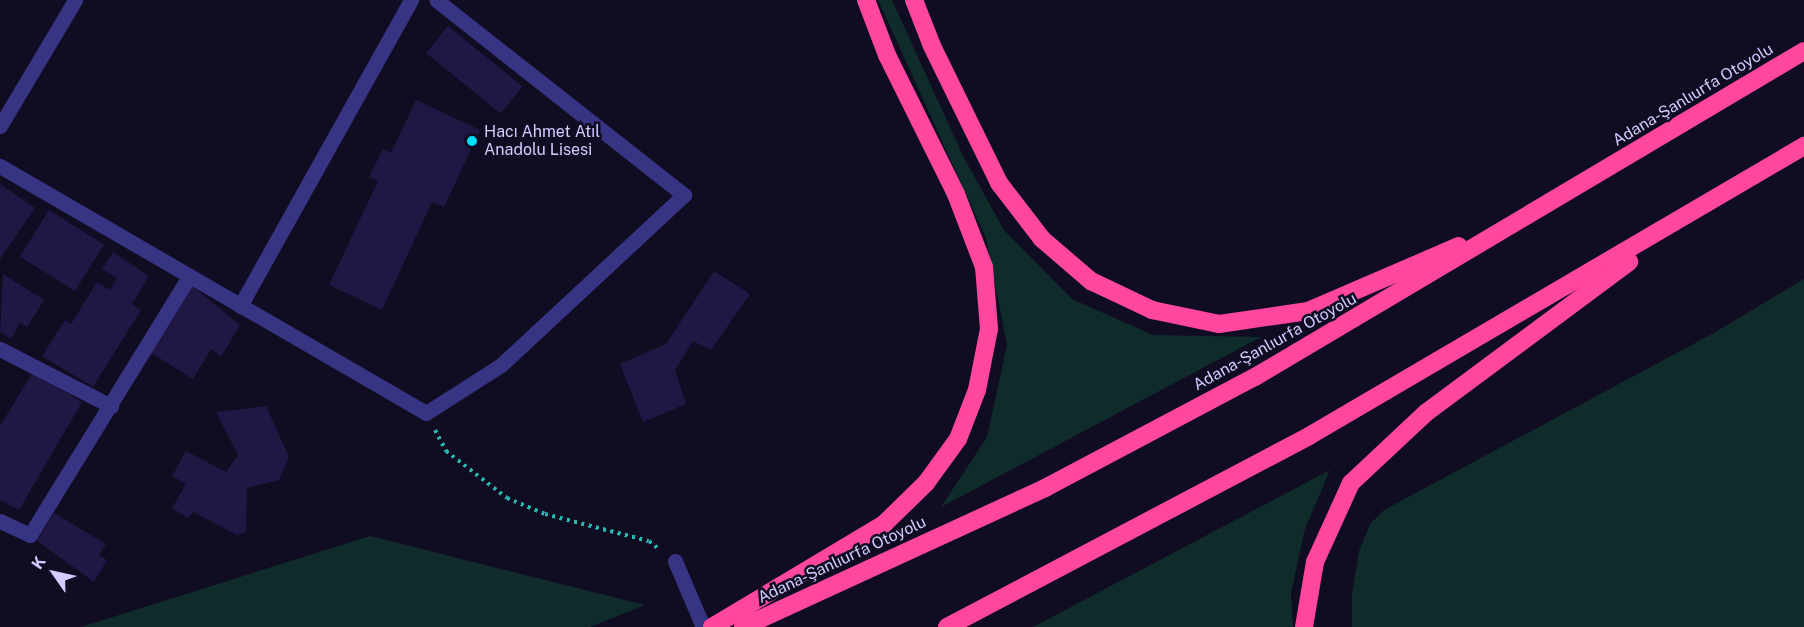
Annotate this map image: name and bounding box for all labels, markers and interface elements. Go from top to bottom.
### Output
street label: Adana-Şanlıurfa Otoyolu [1609,40,1777,150]
place label: Hacı Ahmet Atıl Anadolu Lisesi [484,122,600,160]
marker: Hacı Ahmet Atıl Anadolu Lisesi [465,134,479,148]
street label: Adana-Şanlıurfa Otoyolu [1190,289,1360,395]
street label: Adana-Şanlıurfa Otoyolu [755,513,929,607]
north arrow [24,543,84,603]
text: K [28,553,50,573]

